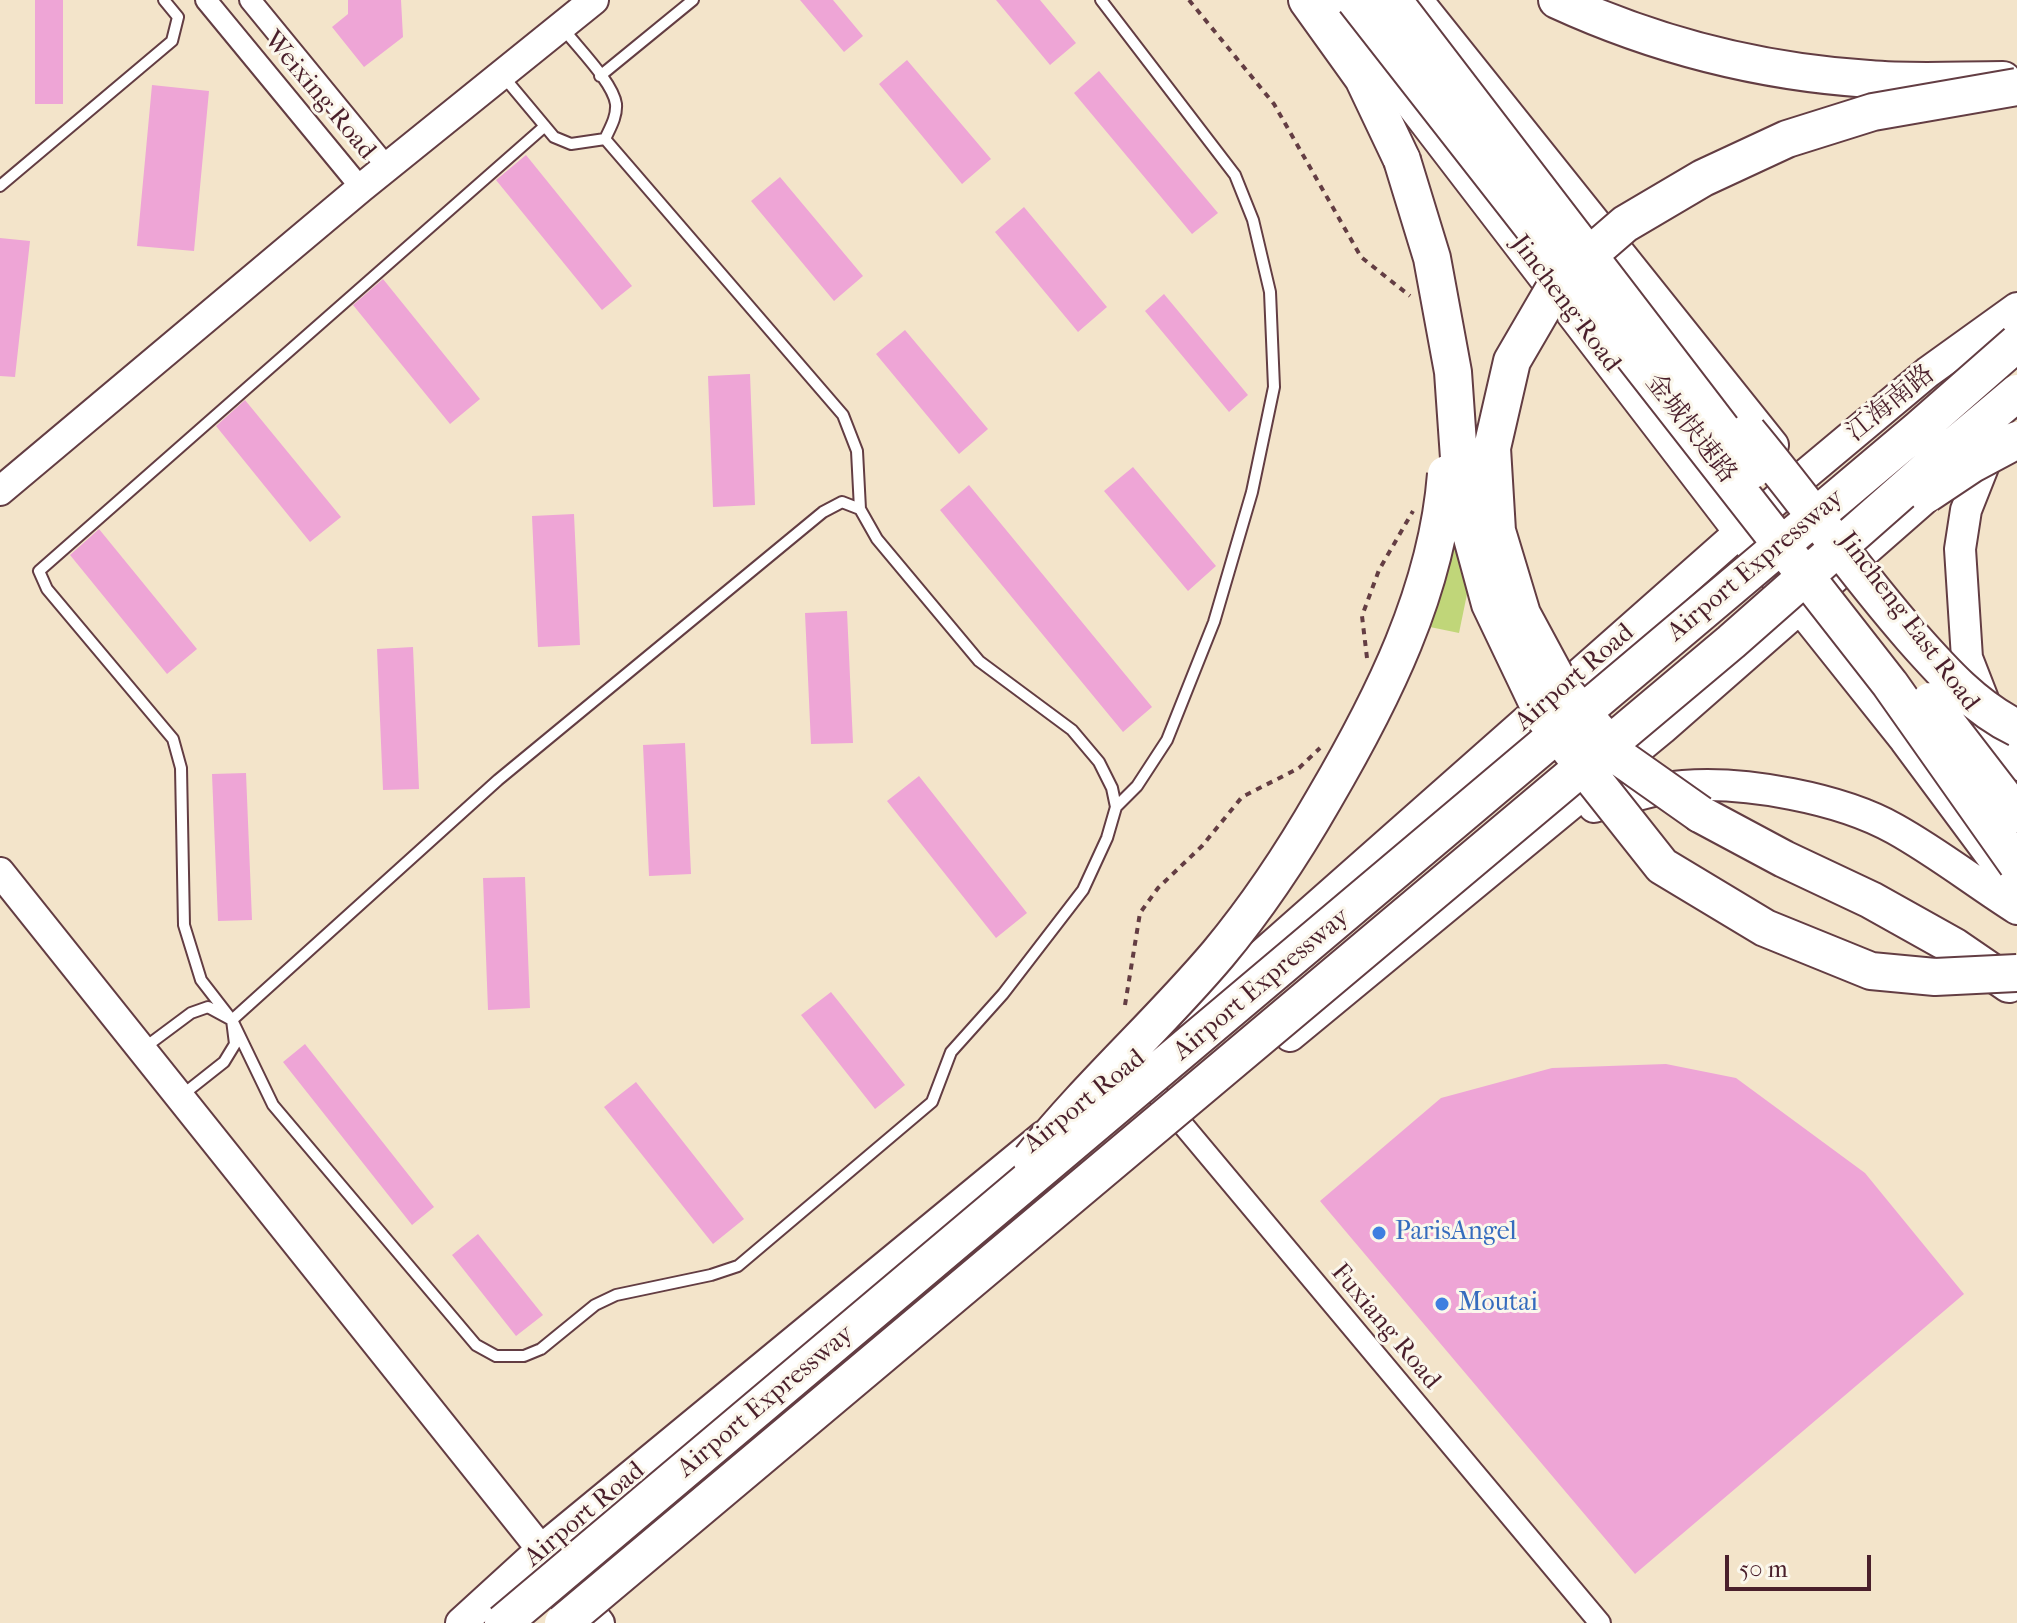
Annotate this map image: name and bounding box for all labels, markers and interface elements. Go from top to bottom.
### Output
street label: Weixing Road [256,25,382,167]
street label: Jincheng Road [1503,229,1627,379]
street label: 江海南路 [1841,359,1941,449]
street label: 金城快速路 [1638,368,1742,490]
street label: Airport Expressway [1662,483,1850,649]
street label: Jincheng East Road [1831,527,1985,717]
street label: Airport Road [1509,618,1641,738]
street label: Airport Expressway [1168,902,1356,1068]
street label: Airport Road [1018,1044,1152,1160]
place label: ParisAngel [1395,1217,1517,1249]
marker: ParisAngel [1370,1224,1388,1242]
street label: Fuxiang Road [1323,1258,1447,1396]
place label: Moutai [1458,1288,1538,1320]
marker: Moutai [1433,1295,1451,1313]
street label: Airport Expressway [672,1319,860,1485]
street label: Airport Road [519,1456,651,1574]
scale bar [1729,1539,1875,1589]
text: 50 m [1739,1555,1788,1583]

